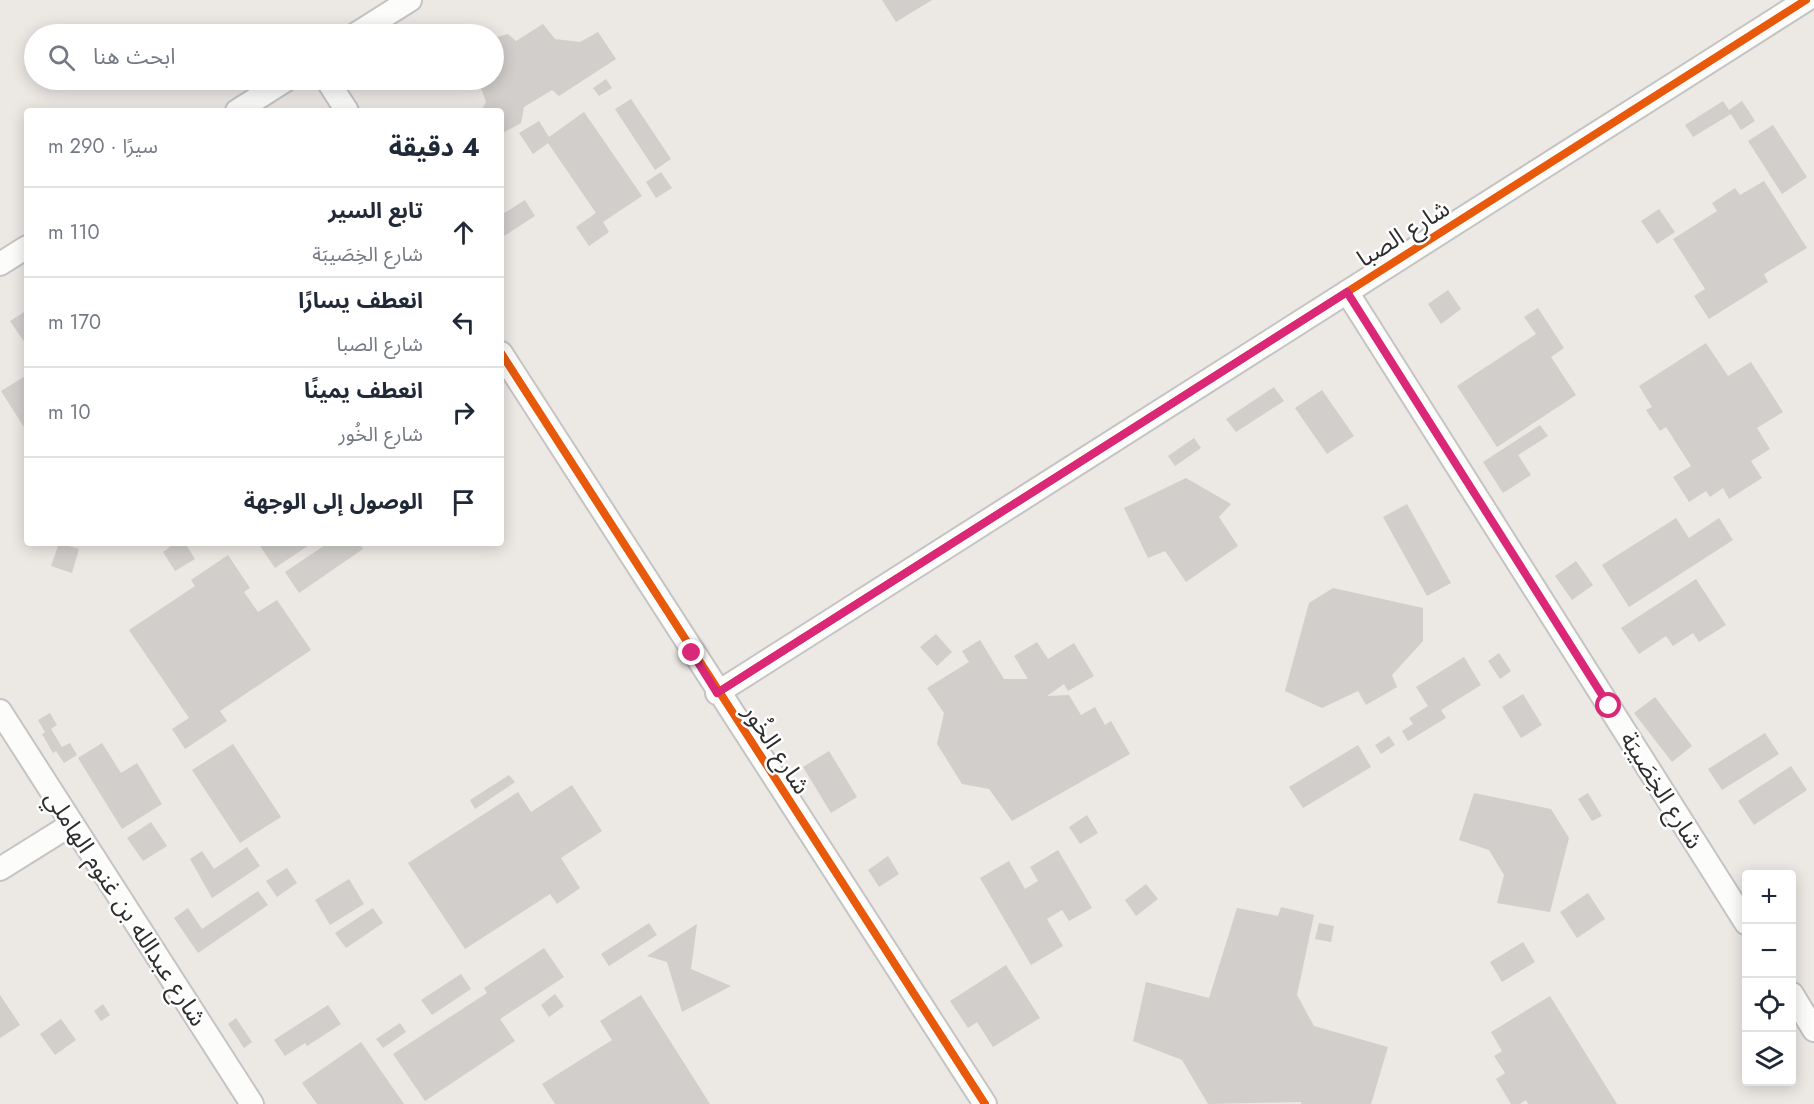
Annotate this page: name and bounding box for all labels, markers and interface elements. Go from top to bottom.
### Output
search box [24,24,504,90]
text: ابحث هنا [93,40,175,72]
icon: search [45,41,78,74]
text: 4 دقيقة [389,128,480,166]
text: سيرًا · 290 m [48,132,158,161]
street label: شارع الصبا [1350,191,1456,275]
text: تابع السير [328,194,423,226]
icon: ahead [447,216,480,249]
text: 110 m [48,218,100,247]
text: شارع الخِصَيبَة [312,240,423,269]
text: انعطف يسارًا [298,284,423,316]
icon: left [447,306,480,339]
text: 170 m [48,308,101,337]
text: شارع الصبا [336,330,423,359]
text: انعطف يمينًا [304,374,423,406]
icon: right [447,396,480,429]
text: 10 m [48,398,91,427]
text: شارع الخُور [339,420,423,449]
text: الوصول إلى الوجهة [244,485,423,517]
icon: arrive [447,486,480,519]
route end [678,639,704,665]
route start [1595,692,1621,718]
street label: شارع الخُور [734,696,819,801]
street label: شارع الخِصَيبَة [1612,724,1712,856]
street label: شارع عبدالله بن غنوم الهاملي [35,783,216,1034]
map controls [1742,870,1796,1086]
button: + [1742,870,1796,924]
button: − [1742,924,1796,978]
button: locate [1742,978,1796,1032]
button: layers [1742,1032,1796,1086]

